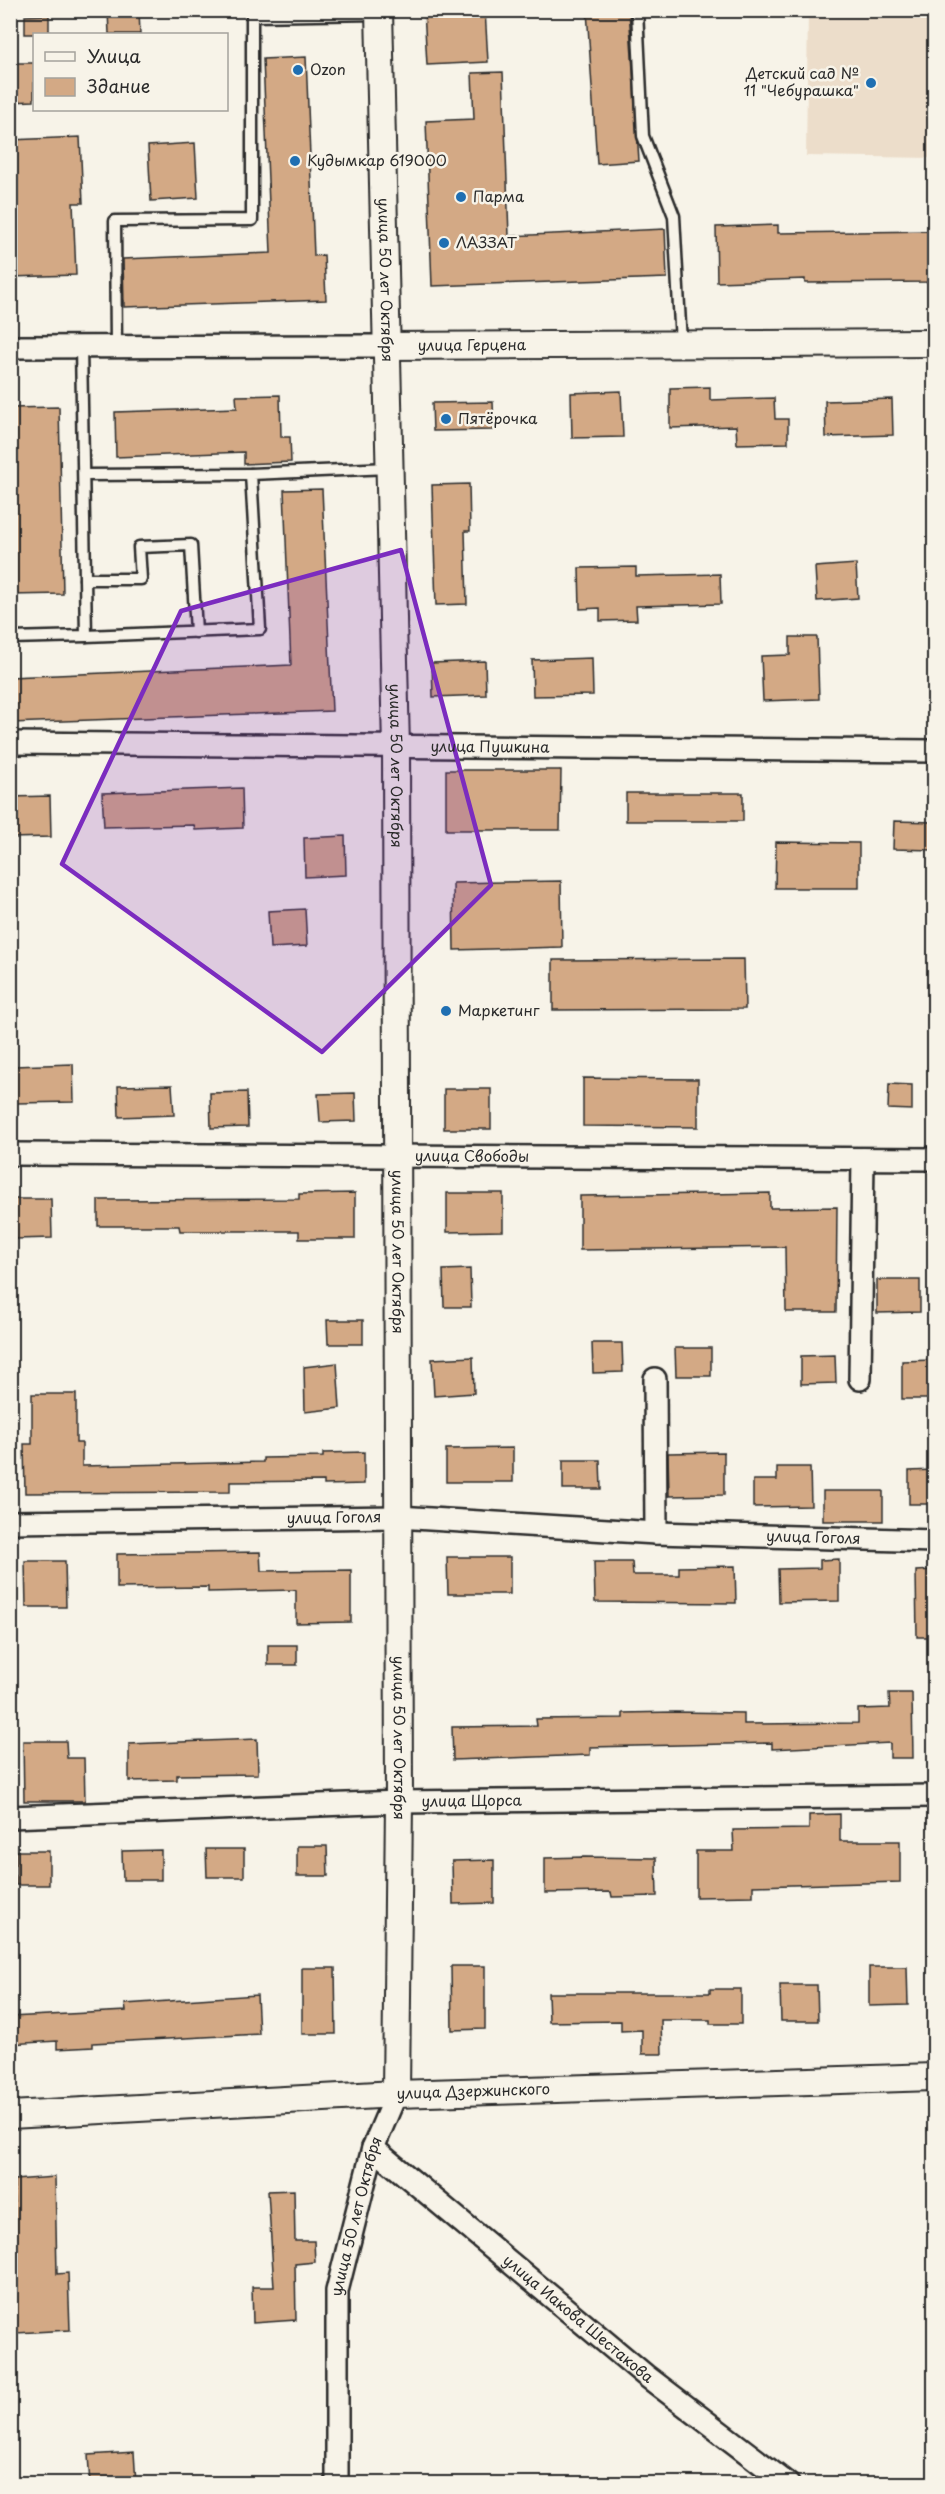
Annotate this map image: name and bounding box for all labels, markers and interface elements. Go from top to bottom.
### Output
legend [33,33,228,111]
text: Улица [87,42,141,69]
place label: Ozon [310,57,346,80]
place label: Детский сад № 11 "Чебурашка" [744,61,859,101]
marker: Ozon [291,63,305,77]
text: Здание [87,72,150,99]
marker: Детский сад № 11 "Чебурашка" [864,76,878,90]
place label: Кудымкар 619000 [307,148,447,171]
marker: Кудымкар 619000 [288,154,302,168]
place label: Парма [473,184,525,207]
marker: Парма [454,190,468,204]
street label: улица 50 лет Октября [373,197,400,362]
place label: ЛАЗЗАТ [456,230,518,253]
marker: ЛАЗЗАТ [437,236,451,250]
street label: улица Герцена [418,332,527,356]
place label: Пятёрочка [458,406,538,429]
marker: Пятёрочка [439,412,453,426]
street label: улица 50 лет Октября [385,683,409,848]
street label: улица Пушкина [430,734,550,758]
place label: Маркетинг [458,998,540,1021]
marker: Маркетинг [439,1004,453,1018]
street label: улица Свободы [415,1143,529,1167]
street label: улица 50 лет Октября [387,1170,411,1334]
street label: улица Гоголя [287,1504,381,1528]
street label: улица Гоголя [766,1523,861,1549]
street label: улица 50 лет Октября [389,1656,412,1820]
street label: улица Щорса [421,1788,523,1812]
street label: улица Дзержинского [396,2076,550,2104]
street label: улица 50 лет Октября [324,2132,387,2296]
street label: улица Иакова Шестакова [498,2248,660,2388]

